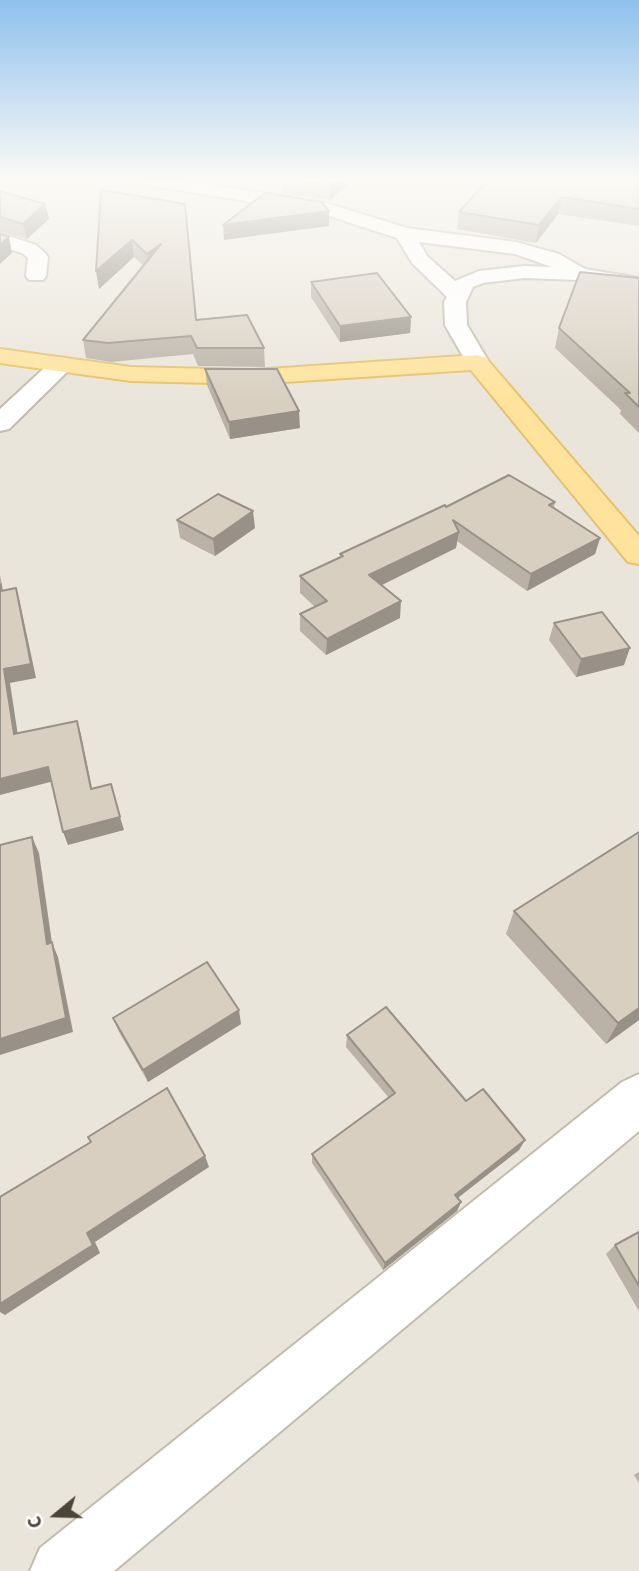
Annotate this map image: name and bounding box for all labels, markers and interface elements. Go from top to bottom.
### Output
north arrow [21,1480,91,1550]
text: С [21,1512,50,1532]

